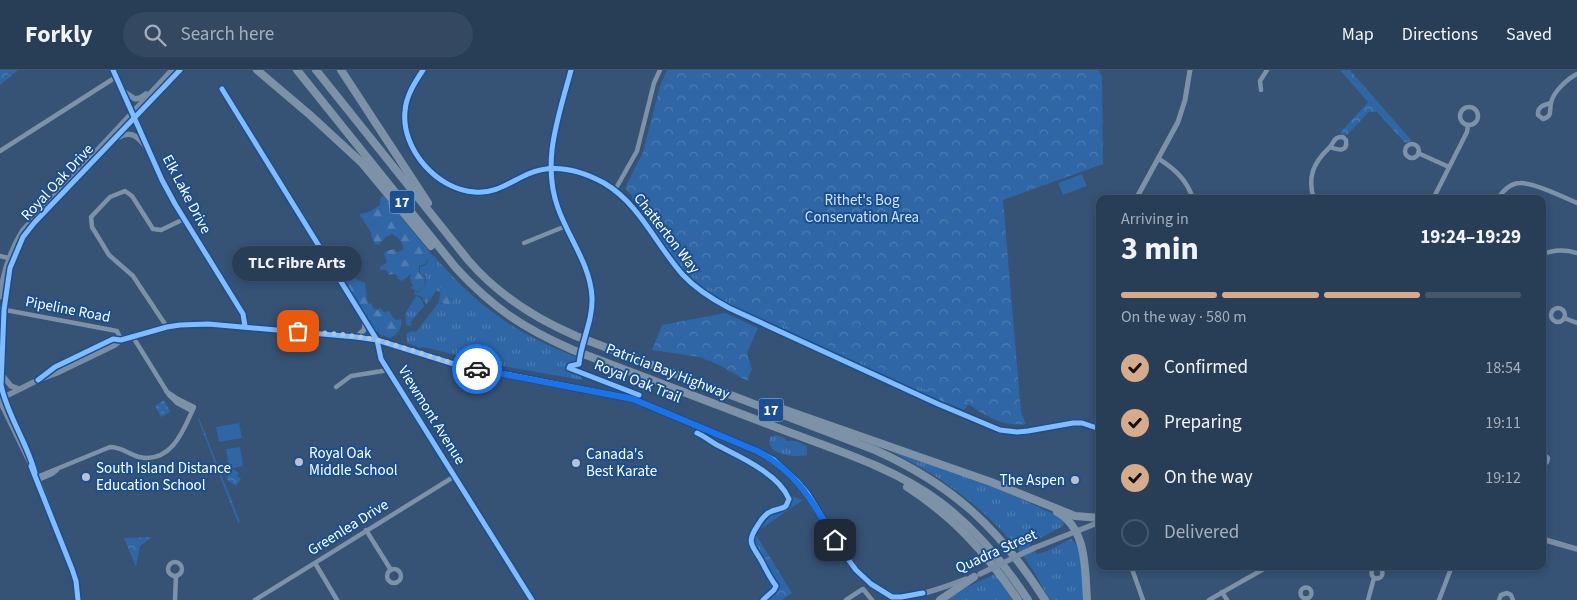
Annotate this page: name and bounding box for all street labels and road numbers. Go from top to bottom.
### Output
street label: Royal Oak Drive [16,139,98,225]
street label: Elk Lake Drive [157,151,216,238]
street label: Chatterton Way [629,189,705,278]
road number: 17 [390,190,414,214]
street label: Pipeline Road [24,291,112,328]
street label: Patricia Bay Highway [603,338,733,405]
street label: Royal Oak Trail [591,354,685,409]
street label: Viewmont Avenue [393,362,470,469]
road number: 17 [758,398,784,422]
street label: Greenlea Drive [304,494,393,561]
street label: Quadra Street [952,524,1040,579]

